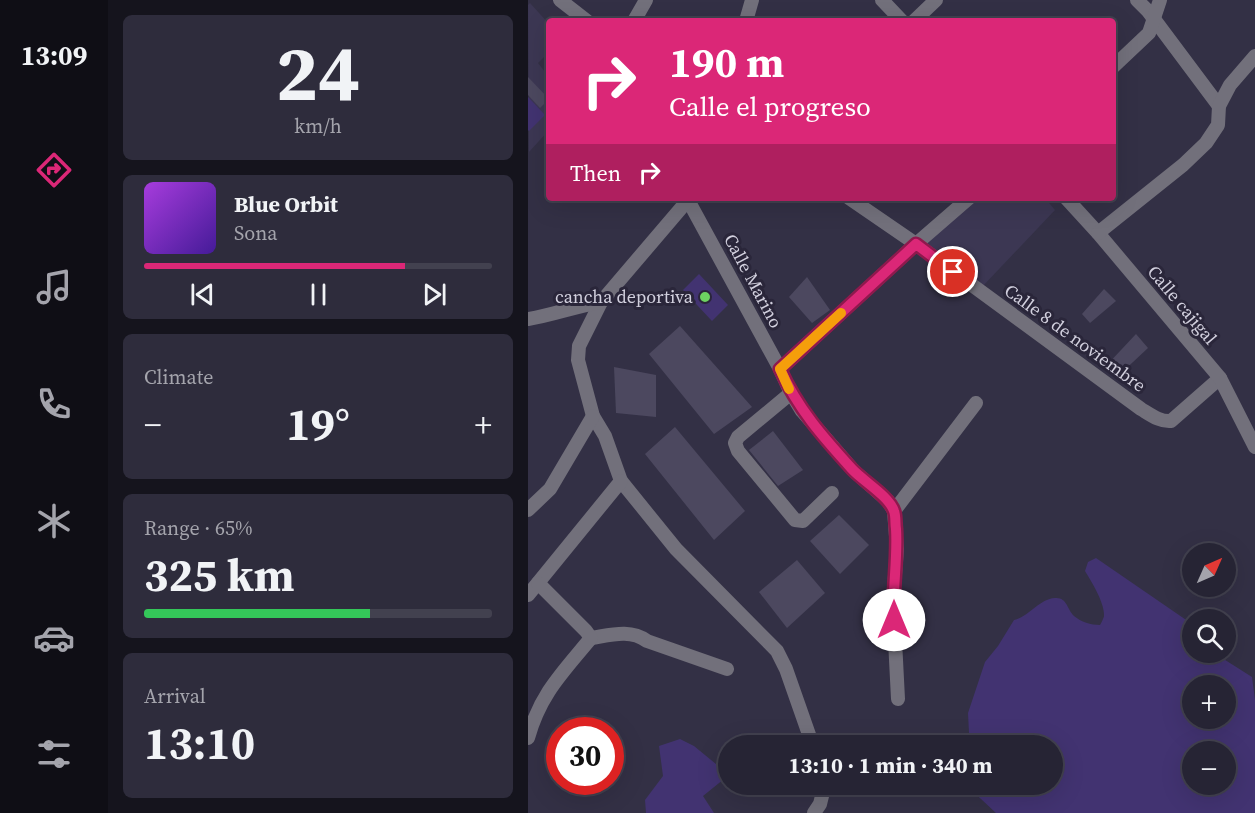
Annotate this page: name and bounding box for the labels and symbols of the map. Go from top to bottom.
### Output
street label: Calle Marino [718,229,789,332]
pin [927,246,978,297]
street label: Calle cajigal [1142,260,1223,350]
street label: Calle 8 de noviembre [1000,278,1151,397]
place label: cancha deportiva [555,284,694,309]
marker: cancha deportiva [698,290,712,304]
north arrow [1182,543,1236,597]
position arrow [862,588,926,652]
speed limit sign: 30 [546,717,624,795]

